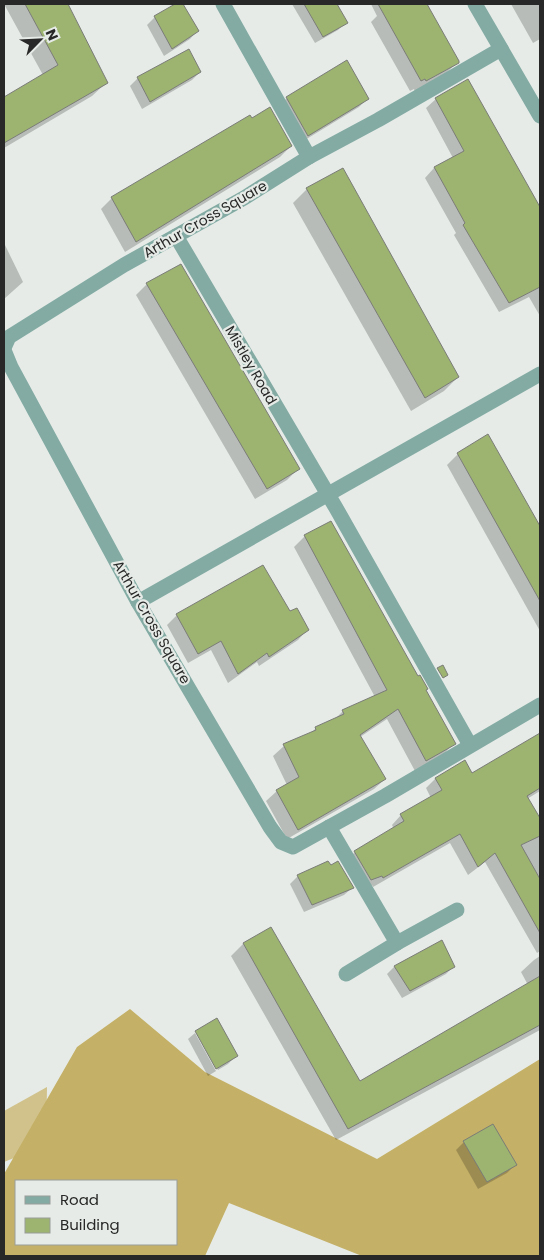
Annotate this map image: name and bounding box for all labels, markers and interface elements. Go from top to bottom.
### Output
north arrow [15,15,65,65]
text: N [41,26,63,44]
street label: Arthur Cross Square [139,175,271,263]
street label: Mistley Road [220,322,282,408]
street label: Arthur Cross Square [108,556,196,688]
legend [15,1180,178,1245]
text: Road [60,1189,99,1210]
text: Building [60,1214,120,1235]

